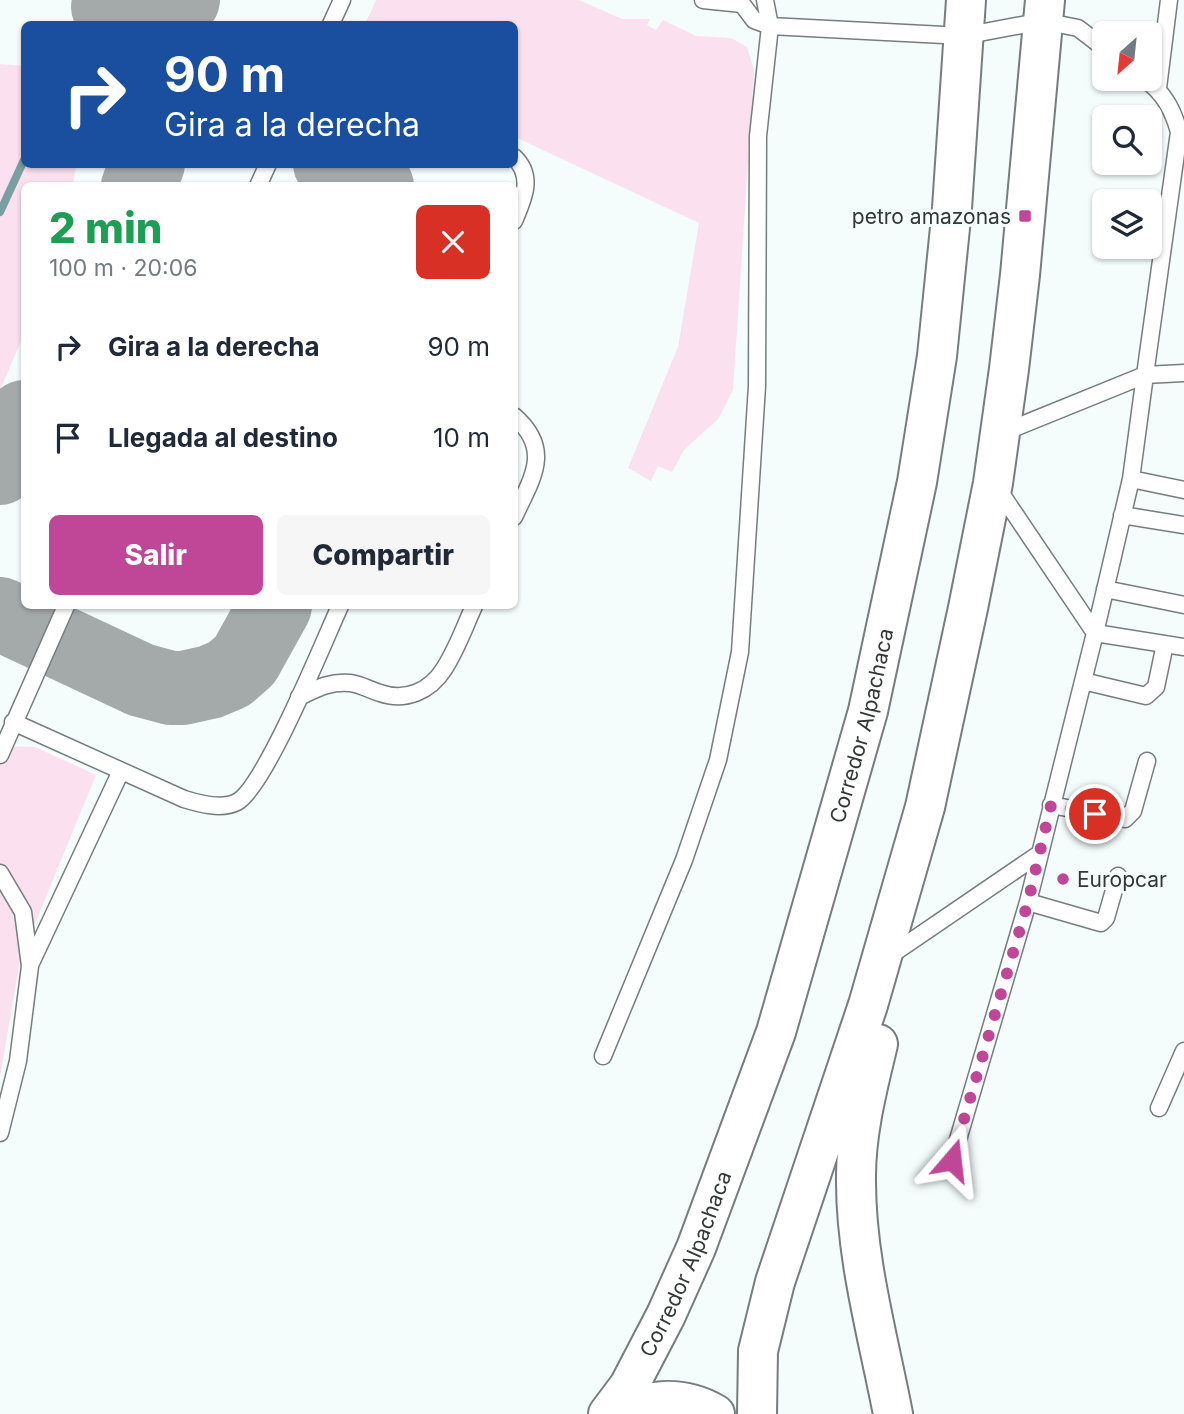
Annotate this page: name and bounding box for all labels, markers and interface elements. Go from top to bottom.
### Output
north arrow [1092,21,1162,91]
map controls [1092,21,1162,259]
text: 90 m [164,45,285,104]
icon: right [49,49,140,140]
text: Gira a la derecha [164,105,420,144]
button: search [1092,105,1162,175]
button: layers [1092,189,1162,259]
text: 2 min [49,202,163,253]
place label: petro amazonas [852,204,1011,229]
button: close [416,205,490,279]
marker: petro amazonas [1017,208,1033,224]
text: 100 m · 20:06 [49,254,198,282]
icon: right [49,328,87,366]
text: Gira a la derecha [108,331,320,362]
text: 90 m [427,331,490,362]
icon: arrive [49,419,87,457]
text: Llegada al destino [108,422,338,453]
text: 10 m [433,422,490,453]
button: Salir [49,515,263,595]
button: Compartir [277,515,490,595]
street label: Corredor Alpachaca [824,626,898,826]
pin [1065,784,1125,844]
icon: arrive [1076,795,1114,833]
place label: Europcar [1077,867,1167,892]
marker: Europcar [1055,871,1071,887]
position arrow [915,1123,989,1197]
street label: Corredor Alpachaca [634,1167,736,1361]

